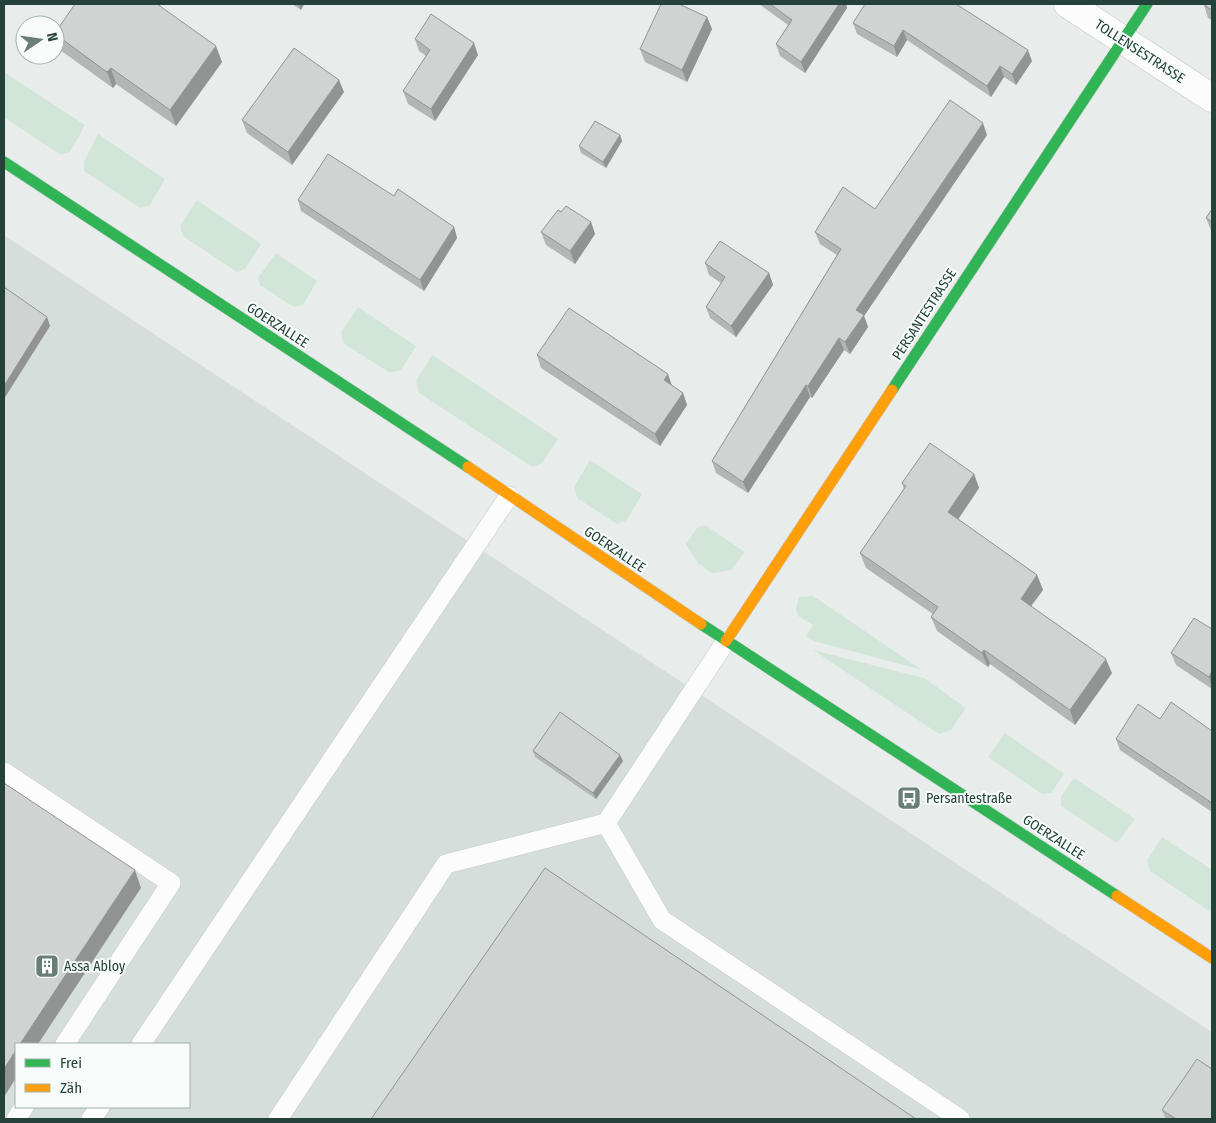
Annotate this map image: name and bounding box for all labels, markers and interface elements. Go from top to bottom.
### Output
north arrow [15,15,65,65]
street label: TOLLENSESTRASSE [1091,16,1188,87]
text: N [43,31,61,43]
street label: PERSANTESTRASSE [889,265,961,363]
street label: GOERZALLEE [244,299,312,352]
street label: GOERZALLEE [581,523,649,576]
bus stop icon: Persantestraße [896,785,922,811]
place label: Persantestraße [926,790,1012,807]
street label: GOERZALLEE [1020,811,1088,864]
building icon: Assa Abloy [34,953,60,979]
place label: Assa Abloy [64,958,126,975]
legend [15,1043,190,1108]
text: Frei [60,1054,82,1072]
text: Zäh [60,1079,82,1097]

